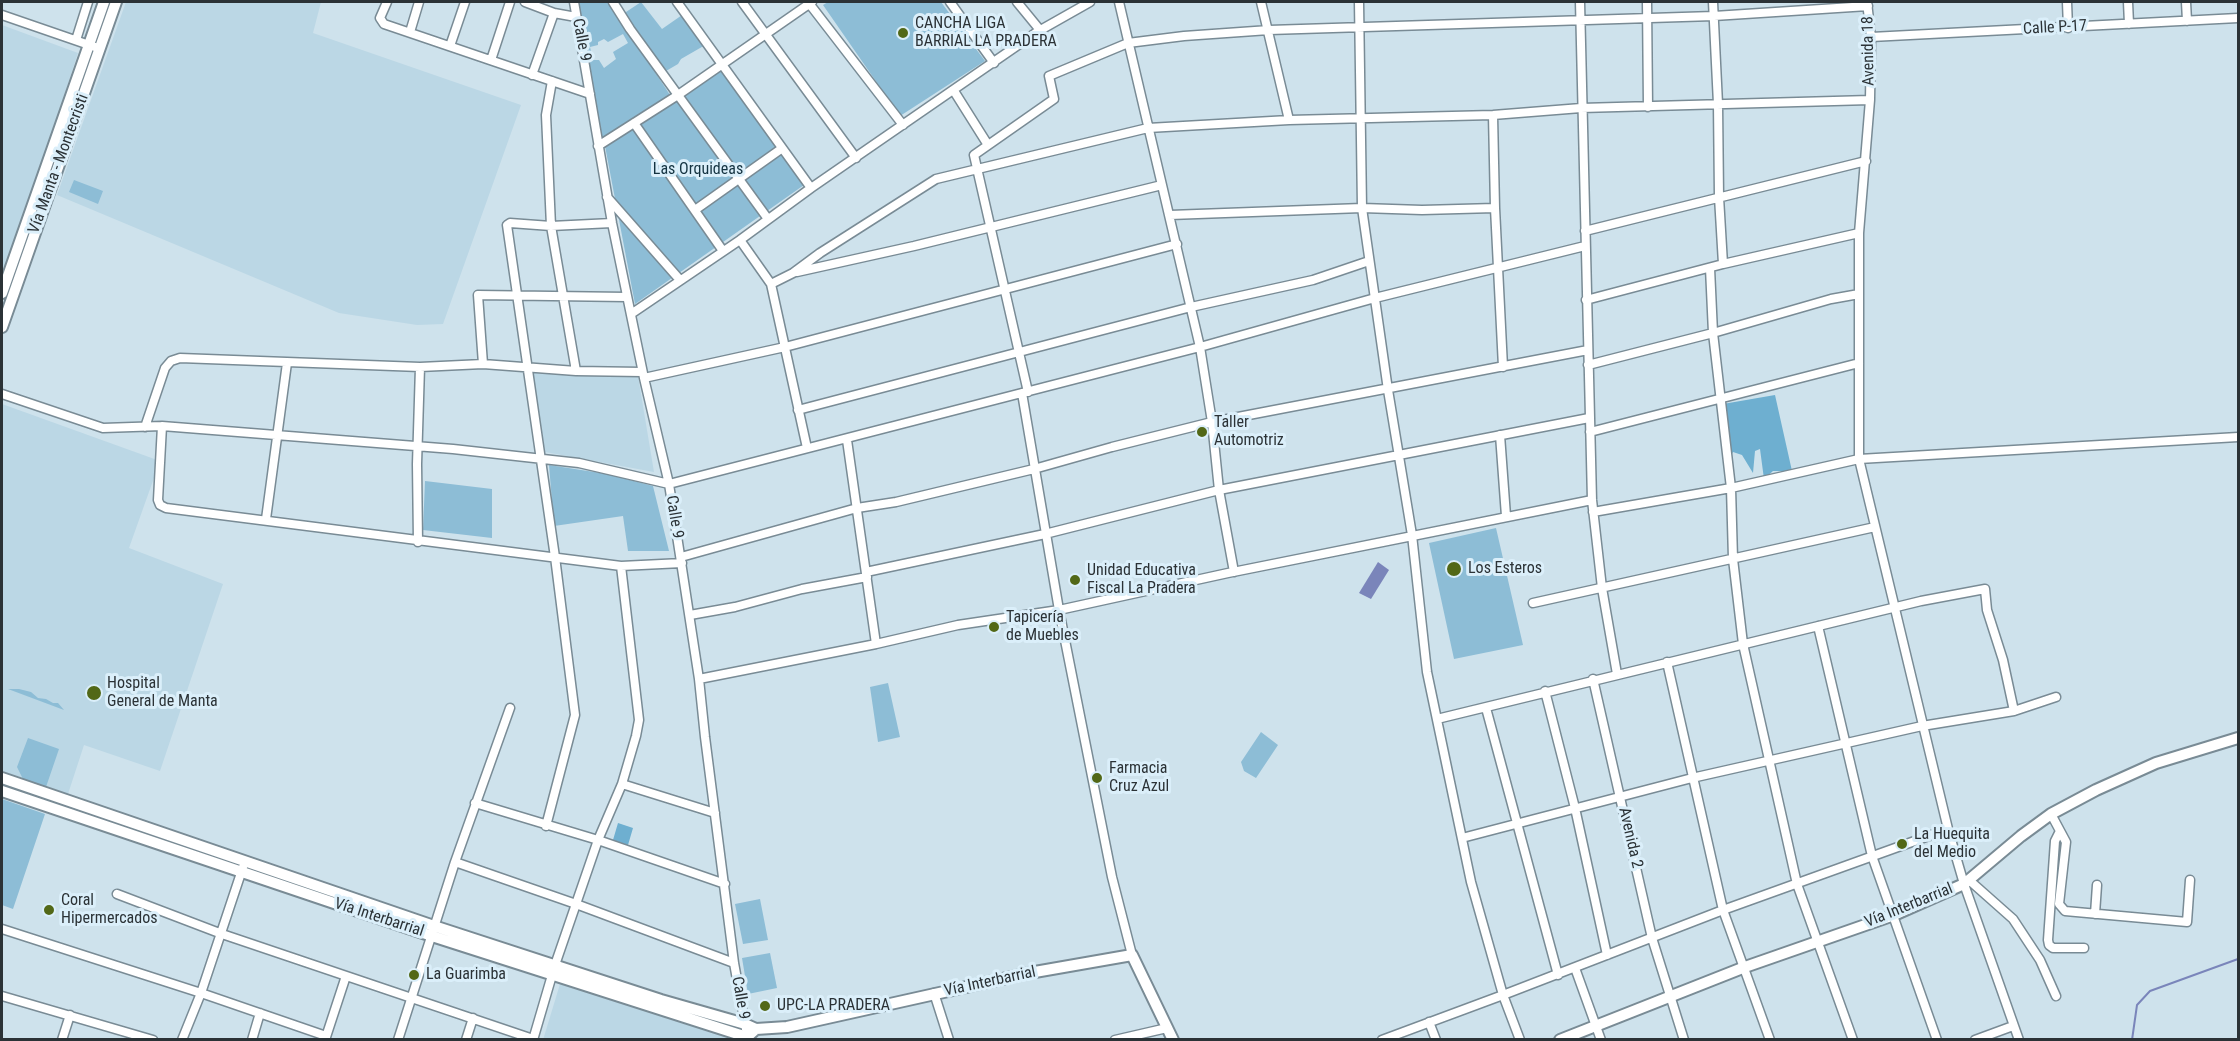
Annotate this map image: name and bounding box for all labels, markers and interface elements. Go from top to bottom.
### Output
place label: CANCHA LIGA BARRIAL LA PRADERA [915,14,1057,52]
street label: Avenida 18 [1859,16,1879,86]
street label: Calle 9 [567,17,595,63]
street label: Calle P-17 [2023,17,2087,39]
marker: CANCHA LIGA BARRIAL LA PRADERA [896,26,910,40]
street label: Vía Manta - Montecristi [25,92,93,236]
park label: Las Orquideas [653,160,743,180]
place label: Taller Automotriz [1214,413,1284,451]
marker: Taller Automotriz [1195,425,1209,439]
street label: Calle 9 [661,494,687,540]
place label: Los Esteros [1468,559,1542,579]
marker: Los Esteros [1445,560,1463,578]
place label: Unidad Educativa Fiscal La Pradera [1087,561,1196,599]
marker: Unidad Educativa Fiscal La Pradera [1068,573,1082,587]
place label: Tapicería de Muebles [1006,608,1079,646]
marker: Tapicería de Muebles [987,620,1001,634]
place label: Hospital General de Manta [107,674,218,712]
marker: Hospital General de Manta [85,684,103,702]
place label: Farmacia Cruz Azul [1109,759,1169,797]
marker: Farmacia Cruz Azul [1090,771,1104,785]
street label: Avenida 2 [1614,806,1646,870]
place label: La Huequita del Medio [1914,825,1990,863]
marker: La Huequita del Medio [1895,837,1909,851]
street label: Vía Interbarrial [1862,880,1956,932]
place label: Coral Hipermercados [61,891,157,929]
street label: Vía Interbarrial [332,894,426,942]
marker: Coral Hipermercados [42,903,56,917]
street label: Vía Interbarrial [942,963,1038,1001]
place label: La Guarimba [426,965,506,985]
marker: La Guarimba [407,968,421,982]
street label: Calle 9 [727,975,753,1021]
place label: UPC-LA PRADERA [777,996,890,1016]
marker: UPC-LA PRADERA [758,999,772,1013]

